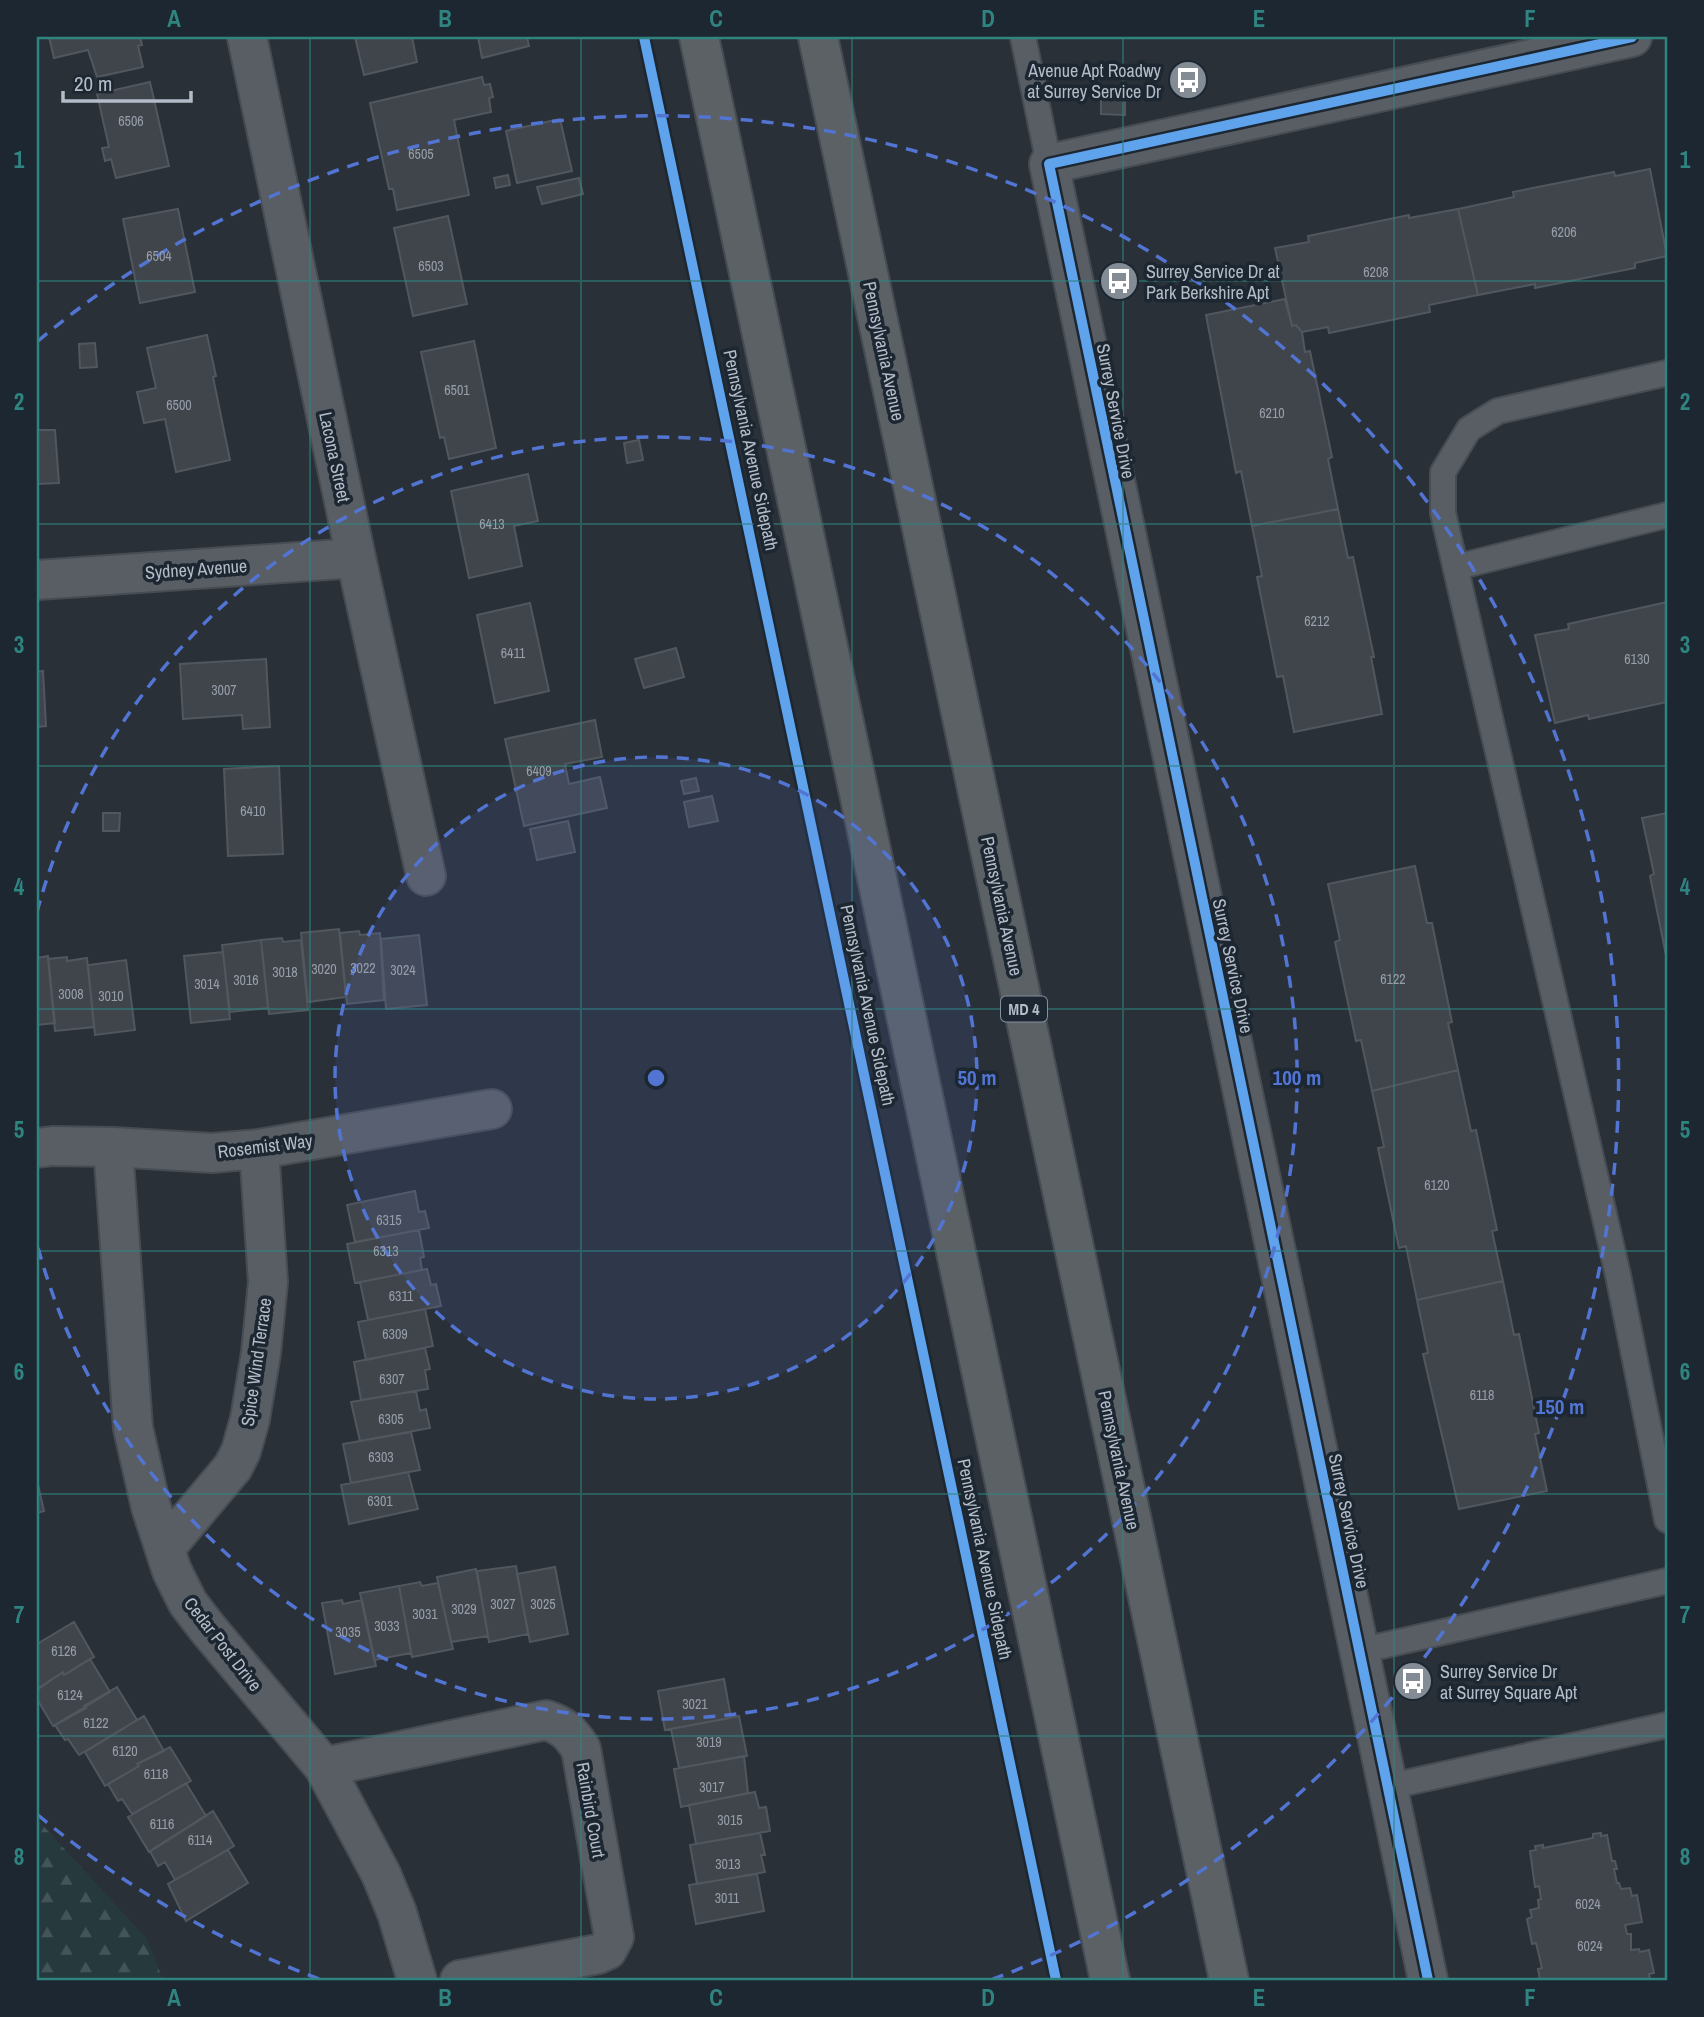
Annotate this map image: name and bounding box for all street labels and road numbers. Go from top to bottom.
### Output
street label: Pennsylvania Avenue [857,279,911,423]
street label: Surrey Service Drive [1091,341,1141,481]
street label: Pennsylvania Avenue Sidepath [717,347,785,553]
street label: Lacona Street [313,409,357,505]
street label: Sydney Avenue [144,553,248,585]
street label: Pennsylvania Avenue [975,834,1029,978]
street label: Surrey Service Drive [1207,896,1259,1036]
street label: Pennsylvania Avenue Sidepath [834,902,902,1108]
road number: MD 4 [1001,996,1047,1021]
street label: Rosemist Way [216,1128,314,1164]
street label: Spice Wind Terrace [235,1296,277,1428]
street label: Pennsylvania Avenue [1092,1388,1146,1532]
street label: Surrey Service Drive [1323,1451,1375,1591]
street label: Pennsylvania Avenue Sidepath [951,1456,1019,1662]
street label: Cedar Post Drive [178,1592,268,1696]
street label: Rainbird Court [570,1760,612,1860]

